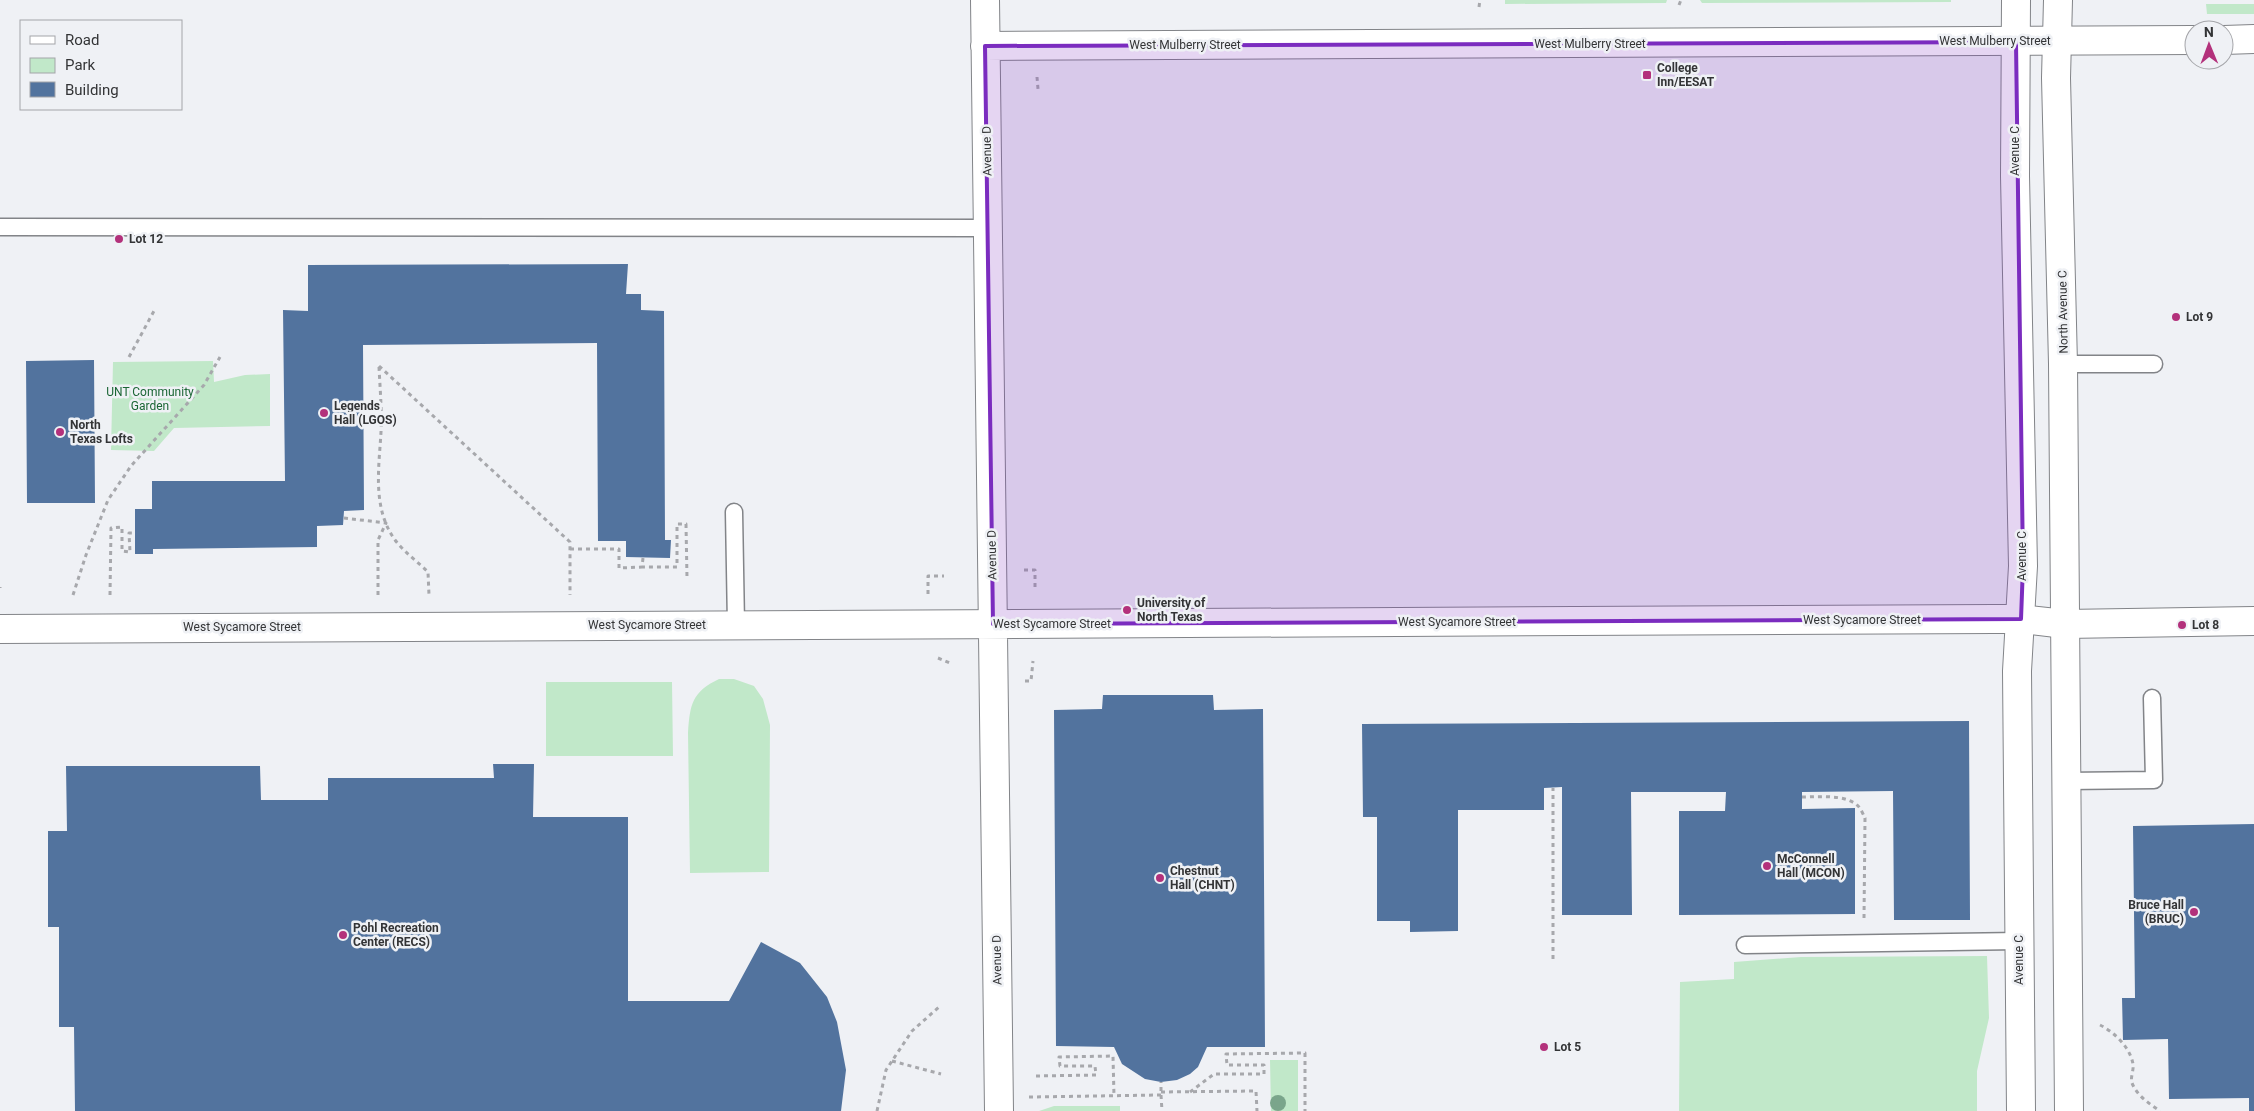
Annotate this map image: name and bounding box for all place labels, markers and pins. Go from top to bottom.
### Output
place label: College Inn/EESAT [1657,61,1715,89]
marker: College Inn/EESAT [1641,69,1653,81]
place label: Lot 12 [129,232,163,246]
marker: Lot 12 [113,233,125,245]
place label: Lot 9 [2186,310,2213,324]
marker: Lot 9 [2170,311,2182,323]
place label: Legends Hall (LGOS) [334,399,397,427]
marker: Legends Hall (LGOS) [318,407,330,419]
place label: North Texas Lofts [70,418,133,446]
marker: North Texas Lofts [54,426,66,438]
place label: University of North Texas [1137,596,1206,624]
marker: University of North Texas [1121,604,1133,616]
place label: Lot 8 [2192,618,2219,632]
marker: Lot 8 [2176,619,2188,631]
place label: McConnell Hall (MCON) [1777,852,1845,880]
marker: McConnell Hall (MCON) [1761,860,1773,872]
place label: Chestnut Hall (CHNT) [1170,864,1235,892]
marker: Chestnut Hall (CHNT) [1154,872,1166,884]
place label: Bruce Hall (BRUC) [2128,898,2184,926]
marker: Bruce Hall (BRUC) [2188,906,2200,918]
place label: Pohl Recreation Center (RECS) [353,921,439,949]
marker: Pohl Recreation Center (RECS) [337,929,349,941]
place label: Lot 5 [1554,1040,1581,1054]
marker: Lot 5 [1538,1041,1550,1053]

